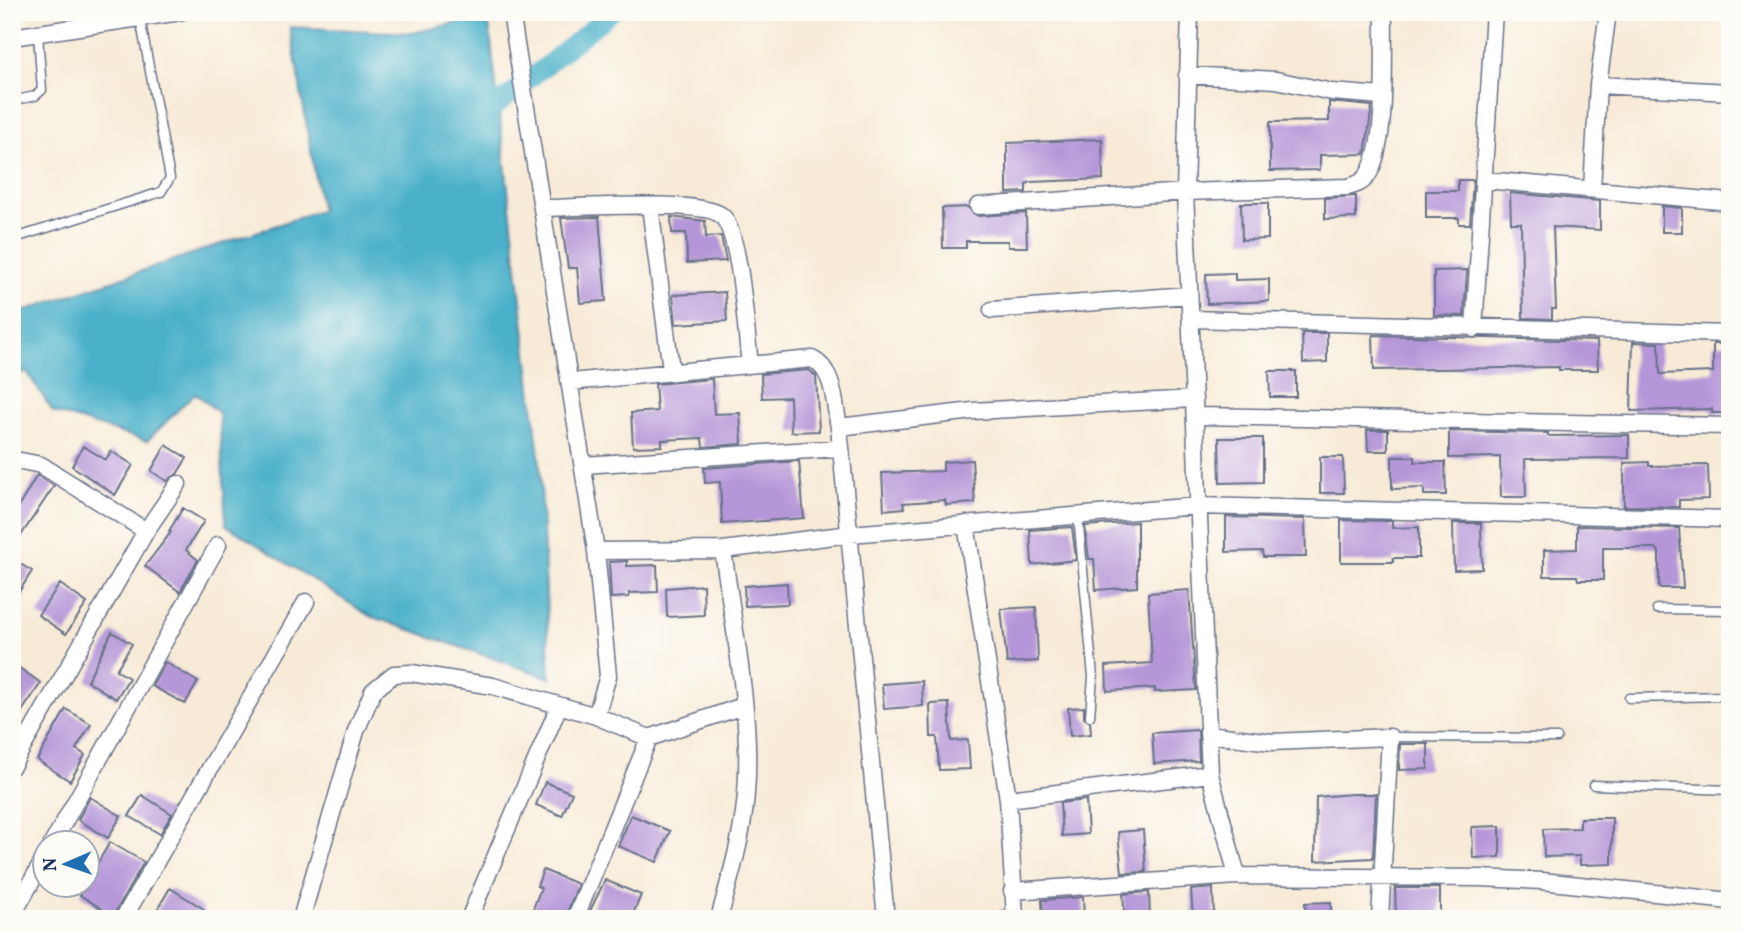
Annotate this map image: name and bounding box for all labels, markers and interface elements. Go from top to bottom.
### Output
north arrow [32,830,102,900]
text: N [38,857,64,872]

